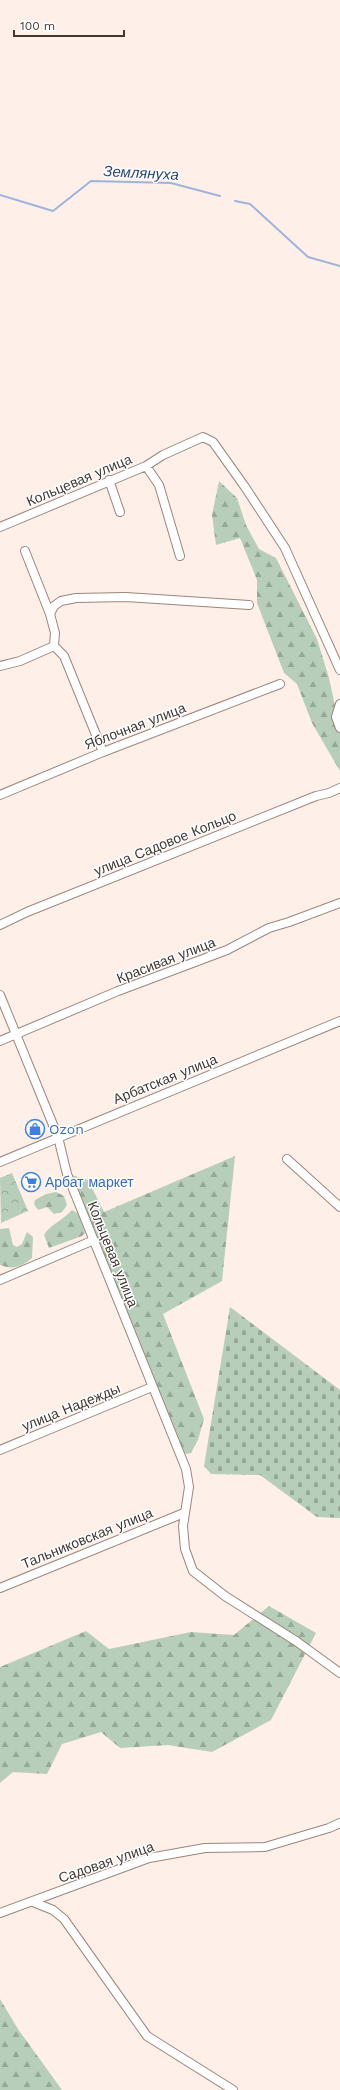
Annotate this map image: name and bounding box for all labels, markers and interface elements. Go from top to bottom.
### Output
scale bar [14,12,124,38]
text: 100 m [20,19,55,33]
water label: Землянуха [103,162,179,184]
street label: Кольцевая улица [24,451,134,509]
street label: Яблочная улица [82,699,188,753]
street label: улица Садовое Кольцо [92,807,238,879]
street label: Красивая улица [114,934,218,986]
street label: Арбатская улица [111,1051,219,1107]
shop icon: Ozon [24,1118,46,1140]
place label: Ozon [49,1121,84,1137]
supermarket icon: Арбат маркет [20,1171,42,1193]
place label: Арбат маркет [45,1174,134,1190]
street label: Кольцевая улица [84,1199,142,1309]
street label: улица Надежды [20,1380,122,1434]
street label: Тальниковская улица [19,1504,155,1572]
street label: Садовая улица [56,1838,156,1886]

